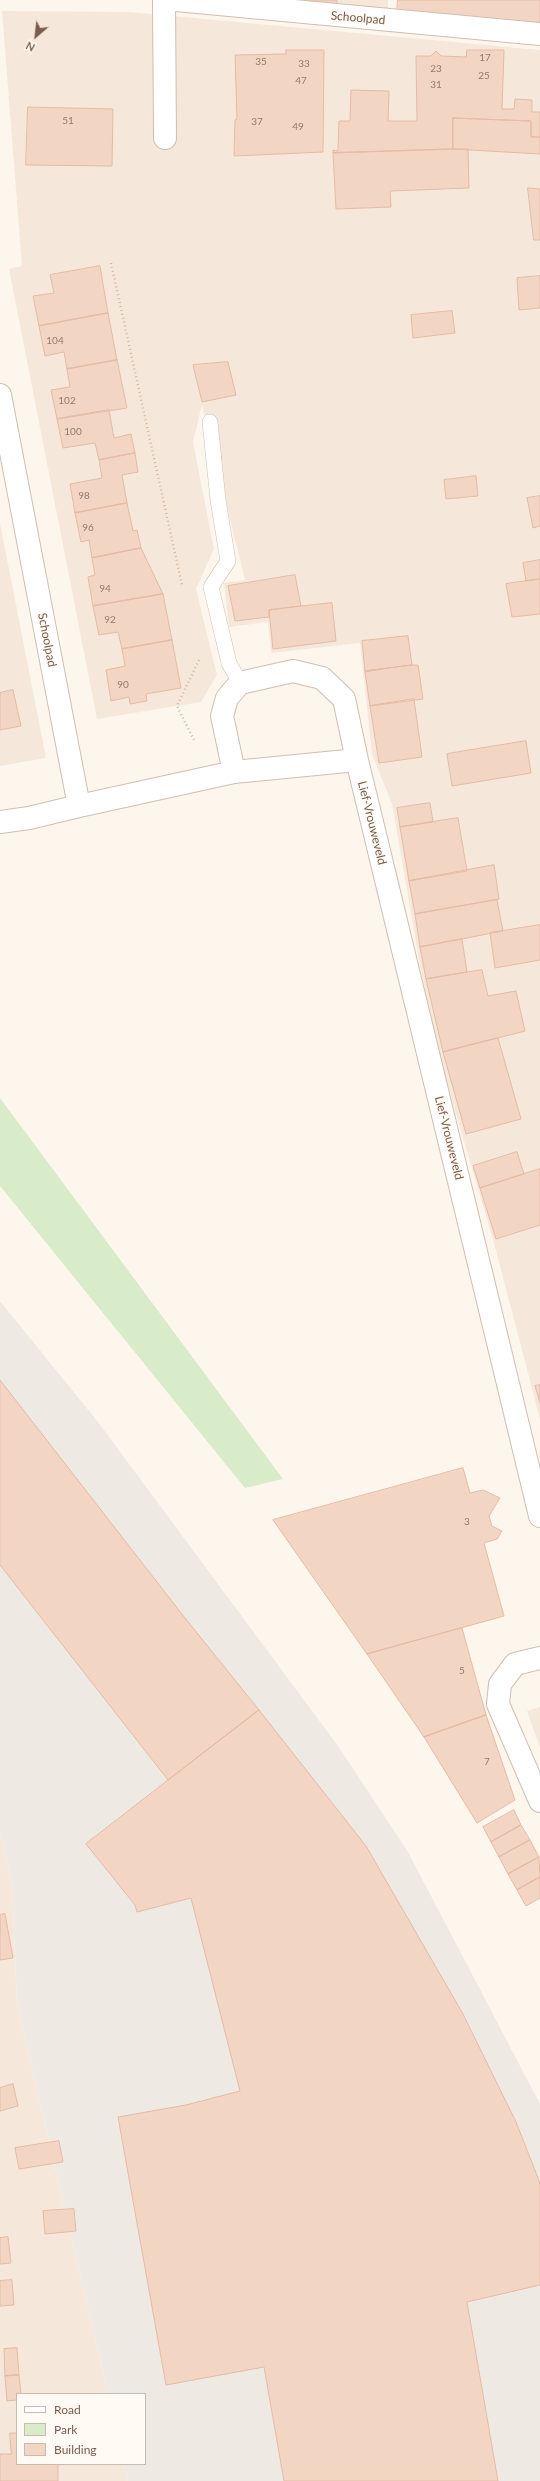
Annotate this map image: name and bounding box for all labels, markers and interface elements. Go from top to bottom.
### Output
street label: Schoolpad [330,8,386,28]
north arrow [16,16,56,56]
text: N [23,39,37,55]
house number: 17 [479,52,491,64]
house number: 35 [255,56,267,68]
house number: 33 [298,58,310,70]
house number: 23 [430,63,442,75]
house number: 25 [478,70,490,82]
house number: 47 [295,75,307,87]
house number: 31 [430,79,442,91]
house number: 51 [62,115,74,127]
house number: 37 [251,116,263,128]
house number: 49 [292,121,304,133]
house number: 104 [46,335,64,347]
house number: 102 [58,395,76,407]
house number: 100 [64,426,82,438]
house number: 98 [78,490,90,502]
house number: 96 [82,522,94,534]
house number: 94 [99,583,111,595]
street label: Schoolpad [35,612,59,668]
house number: 92 [104,614,116,626]
house number: 90 [117,679,129,691]
street label: Lief-Vrouweveld [355,780,389,866]
street label: Lief-Vrouweveld [432,1095,466,1181]
house number: 3 [464,1516,470,1528]
house number: 5 [459,1665,465,1677]
house number: 7 [484,1756,490,1768]
legend [16,2393,146,2465]
text: Road [54,2402,81,2417]
text: Park [54,2422,77,2437]
text: Building [54,2442,97,2457]

